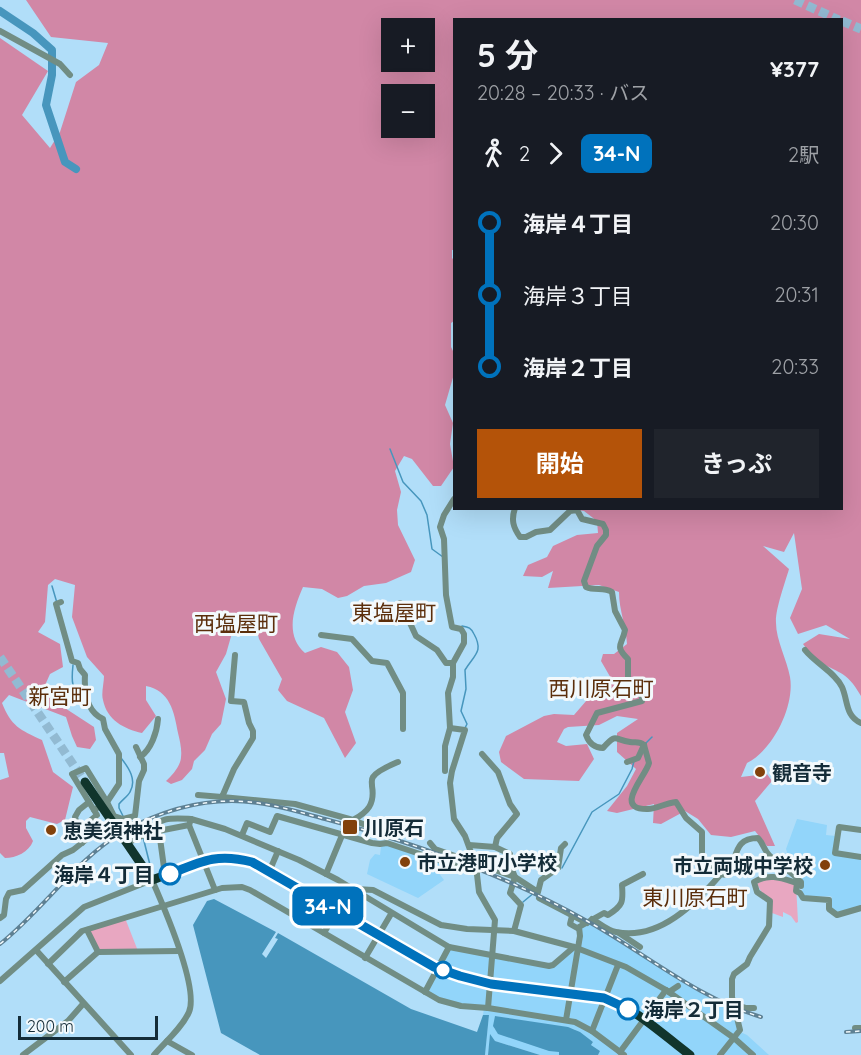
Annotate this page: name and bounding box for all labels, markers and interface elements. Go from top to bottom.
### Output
map controls [381,18,435,138]
button: + [381,18,435,72]
text: 5 分 [477,34,538,75]
text: ¥377 [770,55,819,83]
text: 20:28 – 20:33 · バス [477,80,649,105]
button: − [381,84,435,138]
icon: walk [477,137,510,170]
icon: forward [539,137,572,170]
text: 34-N [593,140,640,166]
text: 2 [519,141,530,166]
text: 2駅 [788,142,819,167]
text: 海岸４丁目 [523,210,633,238]
text: 20:30 [770,210,819,235]
text: 海岸３丁目 [523,282,633,310]
text: 20:31 [774,282,819,307]
text: 海岸２丁目 [523,354,633,382]
text: 20:33 [771,354,819,379]
button: 開始 [477,429,642,498]
button: きっぷ [654,429,819,498]
district label: 東塩屋町 [352,599,436,625]
district label: 西塩屋町 [194,610,278,636]
district label: 西川原石町 [549,675,654,701]
district label: 新宮町 [29,683,92,709]
place label: 観音寺 [772,760,832,785]
marker: 観音寺 [753,765,767,779]
place label: 川原石 [364,815,424,840]
place label: 恵美須神社 [63,818,163,843]
marker: 川原石 [341,818,359,836]
marker: 恵美須神社 [44,823,58,837]
place label: 市立港町小学校 [417,850,557,875]
place label: 市立両城中学校 [673,853,813,878]
marker: 市立港町小学校 [398,855,412,869]
marker: 市立両城中学校 [818,858,832,872]
place label: 海岸４丁目 [54,862,154,887]
marker: 海岸４丁目 [159,863,181,885]
district label: 東川原石町 [643,884,748,910]
line badge: 34-N [286,886,370,926]
text: 34-N [304,893,352,919]
unlabelled marker [434,961,452,979]
place label: 海岸２丁目 [644,997,744,1022]
marker: 海岸２丁目 [617,998,639,1020]
scale bar [18,1013,158,1040]
text: 200 m [27,1016,74,1036]

